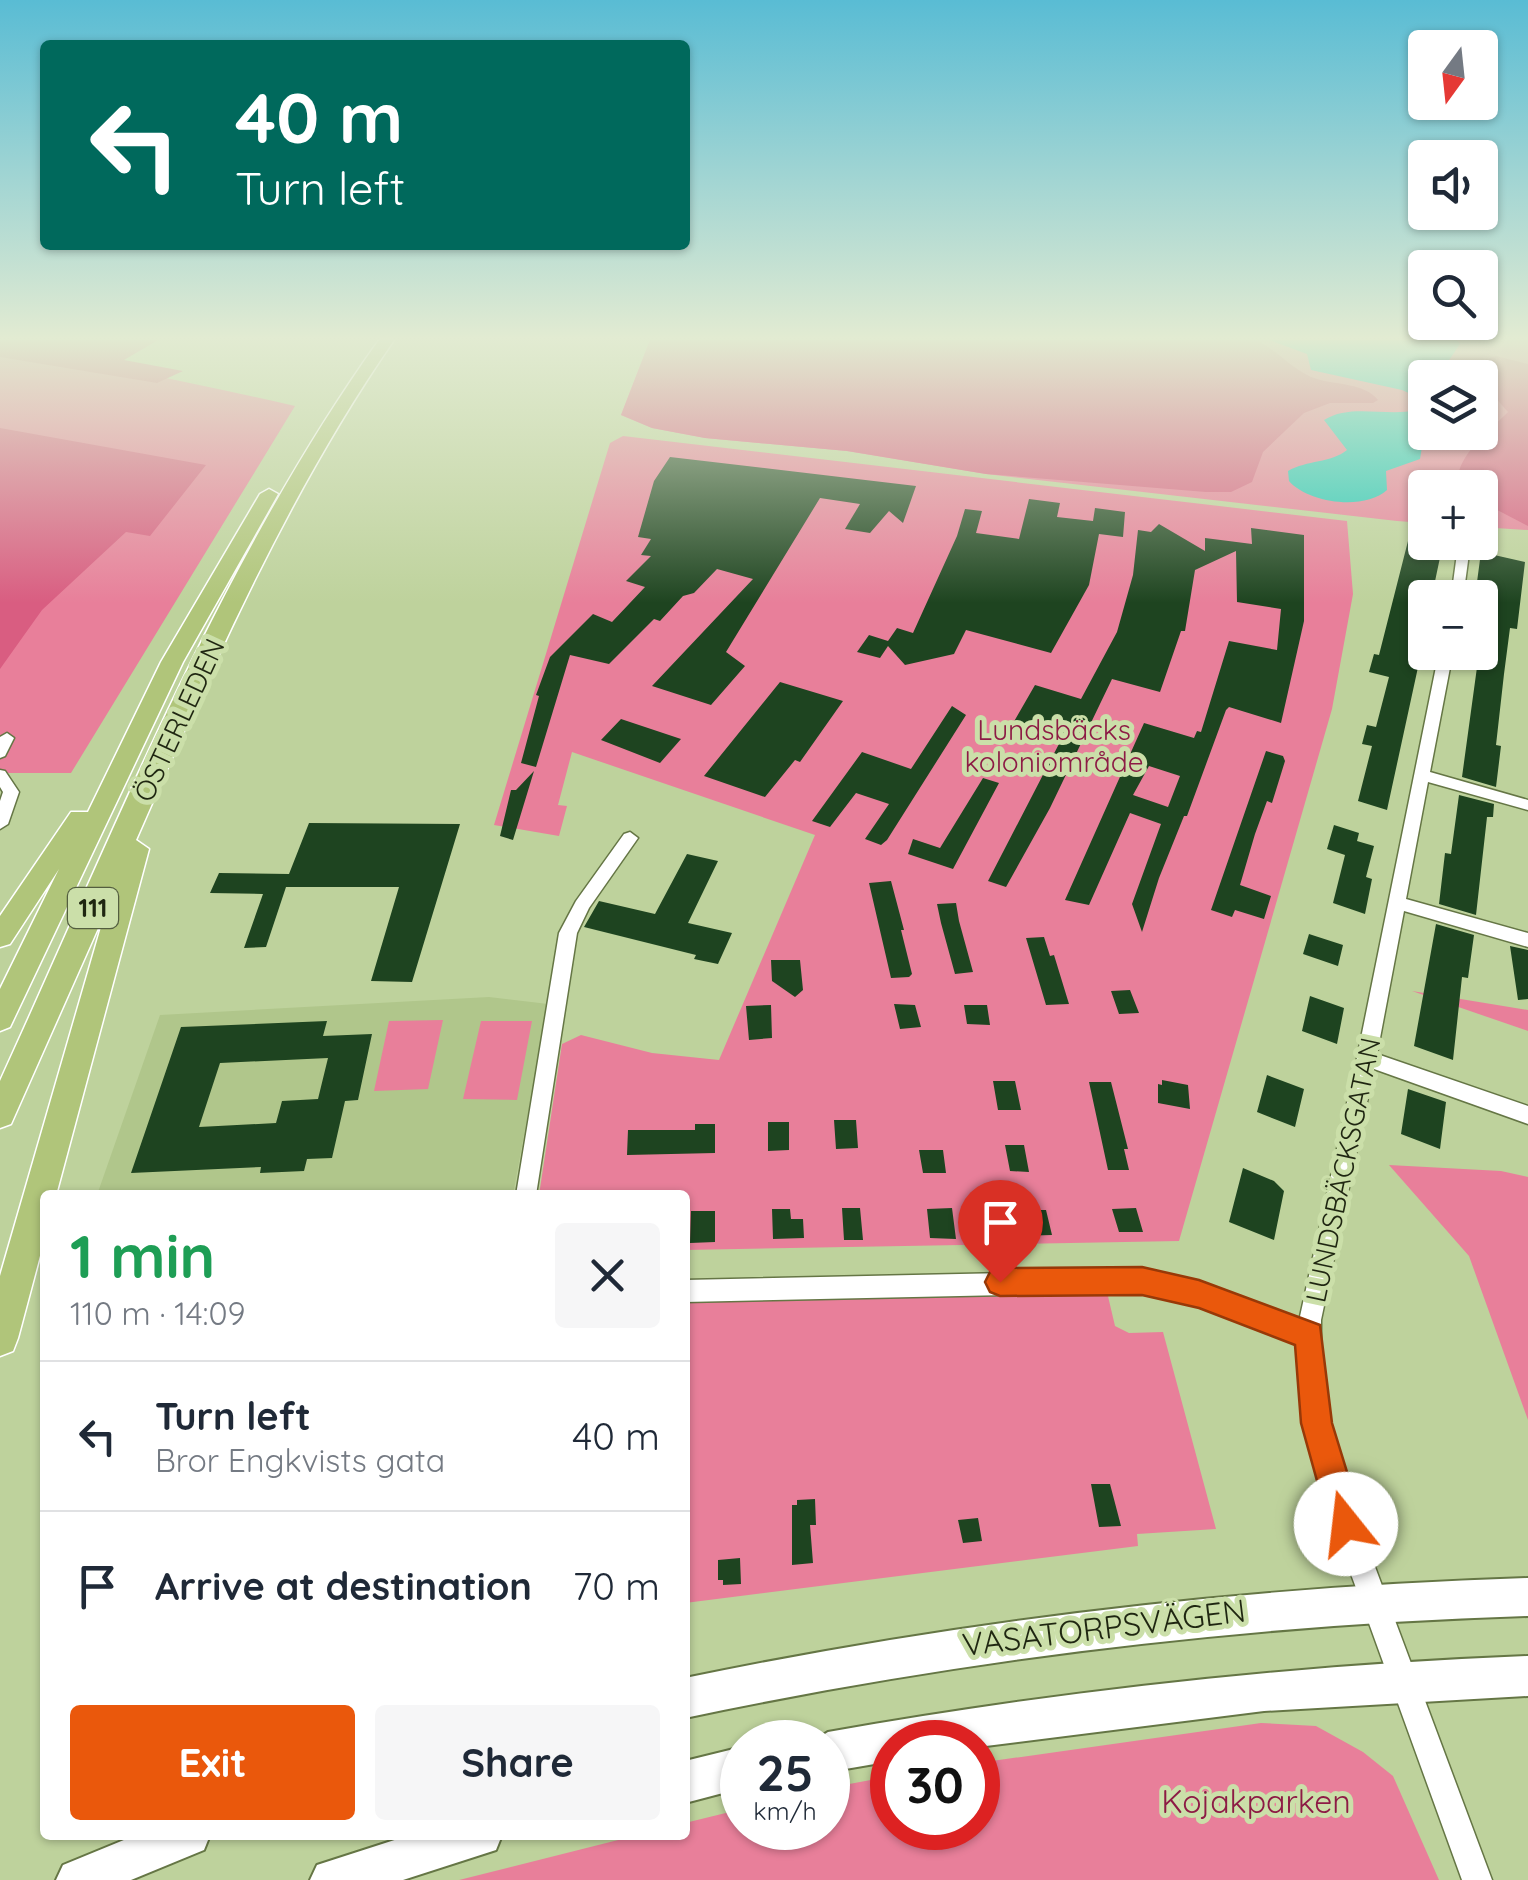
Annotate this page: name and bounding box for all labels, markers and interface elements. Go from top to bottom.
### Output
north arrow [1408,30,1498,120]
map controls [1408,30,1498,670]
text: 40 m [235,73,403,161]
icon: left [70,80,200,210]
button: sound [1408,140,1498,230]
text: Turn left [235,160,405,216]
button: search [1408,250,1498,340]
button: layers [1408,360,1498,450]
button: + [1408,470,1498,560]
button: − [1408,580,1498,670]
street label: ÖSTERLEDEN [125,633,232,807]
park label: Lundsbäcks koloniområde [964,712,1144,779]
road number: 111 [68,888,118,928]
street label: LUNDSBÄCKSGATAN [1297,1034,1388,1305]
pin [958,1180,1043,1283]
icon: arrive [973,1195,1028,1250]
text: 1 min [70,1218,215,1293]
button: close [555,1223,660,1328]
text: 110 m · 14:09 [70,1293,245,1333]
text: Turn left [155,1392,311,1440]
icon: left [70,1409,125,1464]
text: 40 m [572,1412,660,1460]
text: Bror Engkvists gata [155,1440,445,1480]
position arrow [1294,1472,1398,1576]
icon: arrive [70,1559,125,1614]
text: Arrive at destination [155,1562,532,1610]
text: 70 m [573,1562,660,1610]
street label: VASATORPSVÄGEN [960,1590,1248,1664]
button: Exit [70,1705,355,1820]
button: Share [375,1705,660,1820]
speed limit sign: 30 [870,1720,1000,1850]
text: 25 [756,1741,814,1804]
park label: Kojakparken [1161,1781,1351,1821]
text: km/h [753,1795,817,1826]

